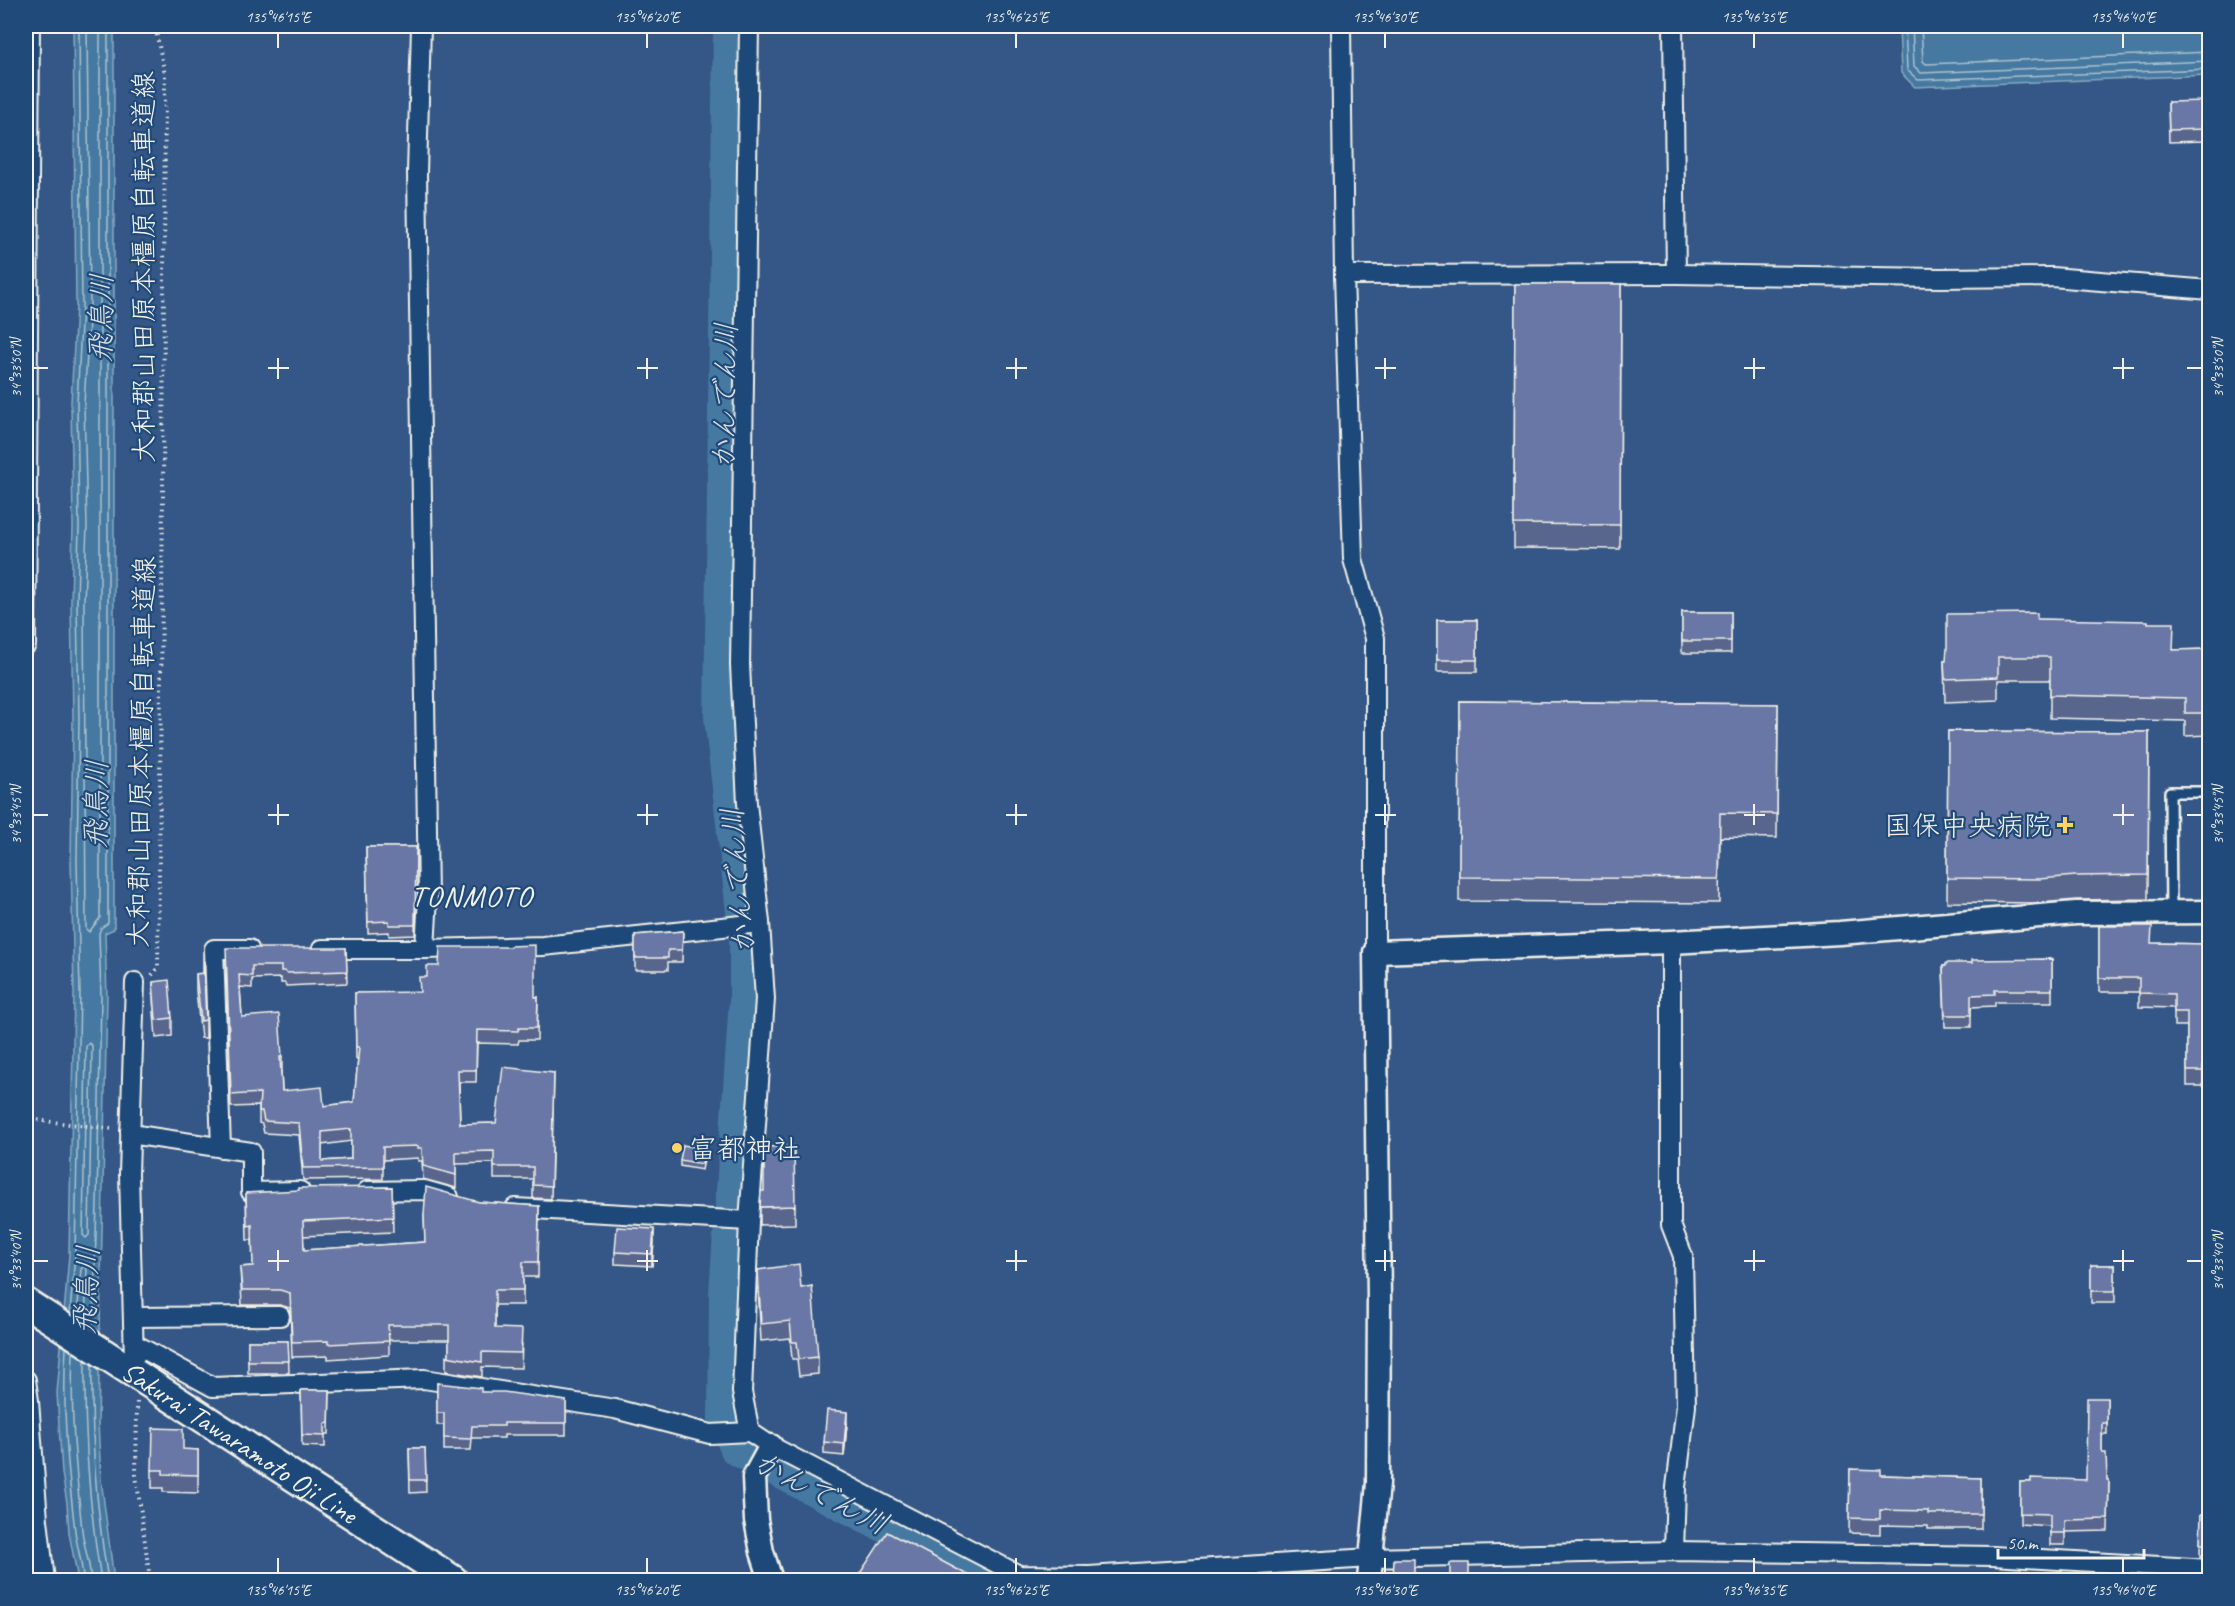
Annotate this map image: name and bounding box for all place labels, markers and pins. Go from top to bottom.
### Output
place label: 国保中央病院 [1884,808,2052,843]
marker: 国保中央病院 [2056,816,2074,834]
place label: 富都神社 [689,1131,801,1166]
marker: 富都神社 [670,1141,684,1155]

